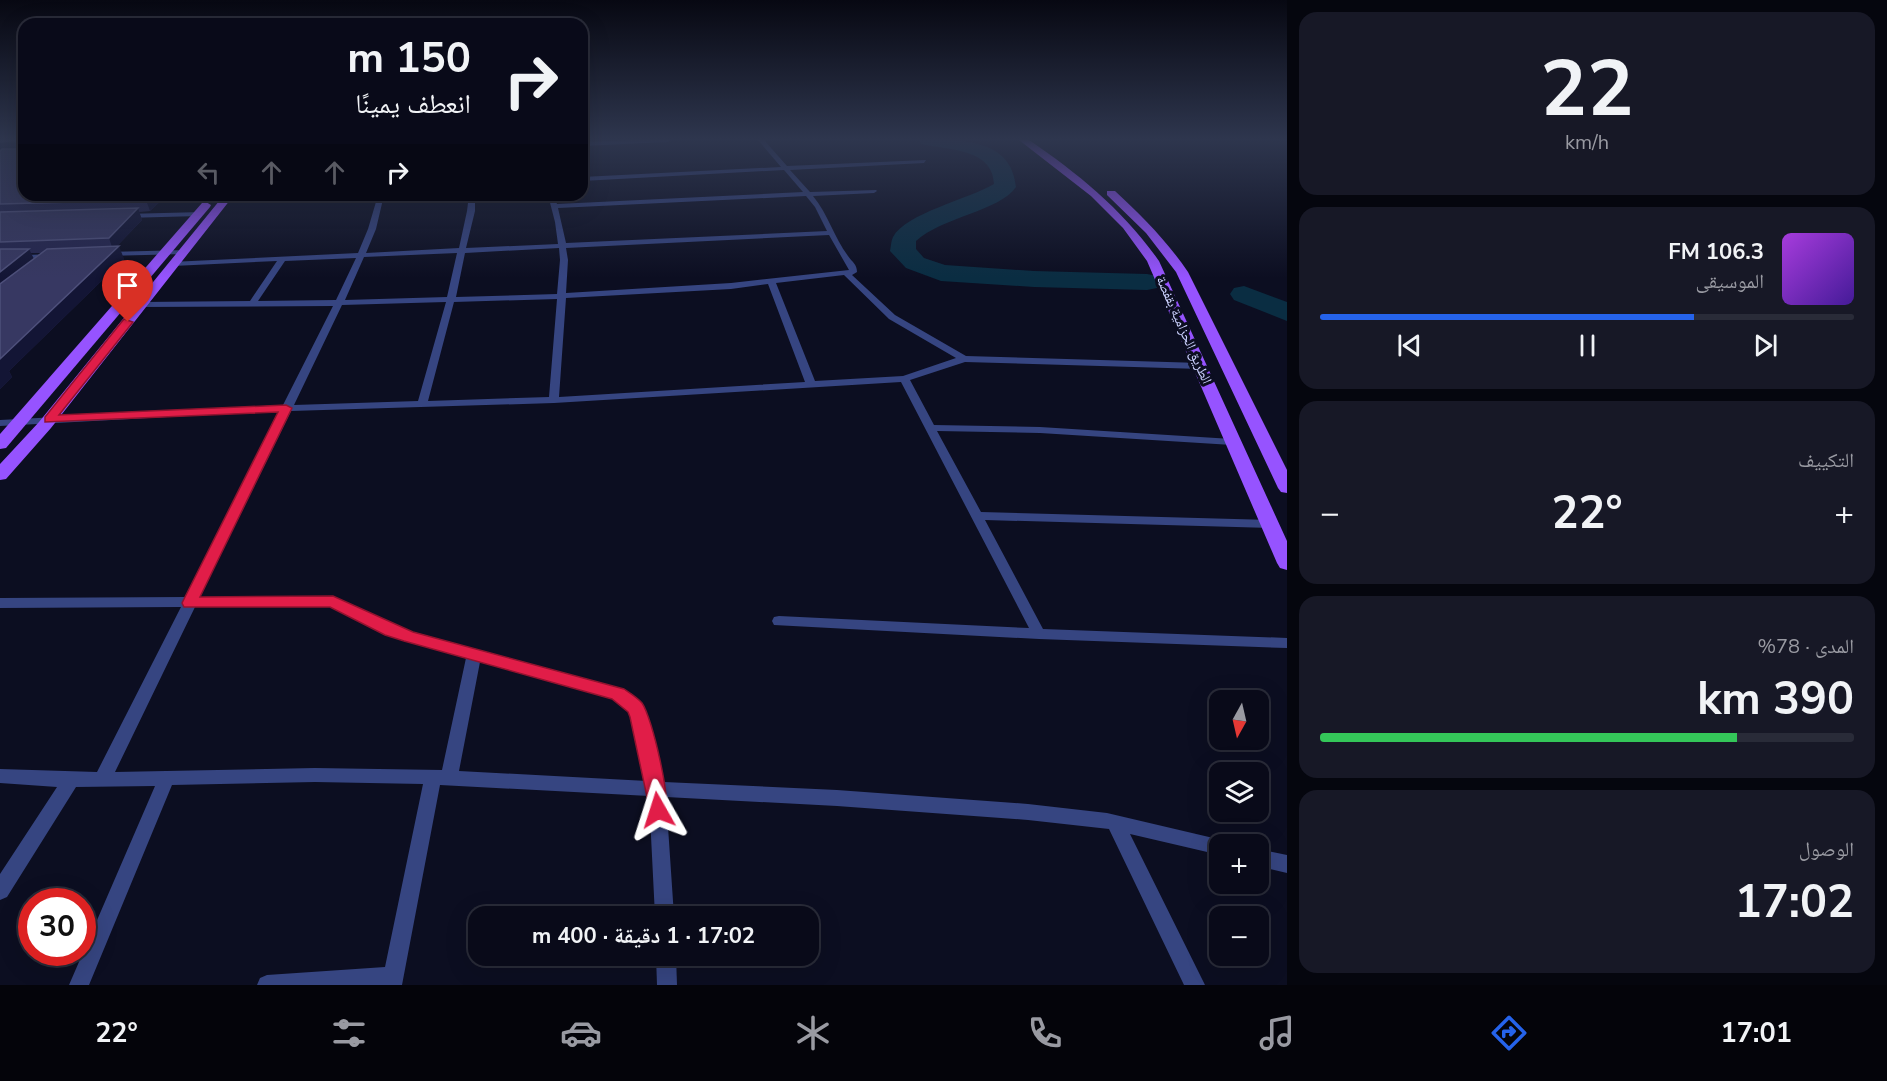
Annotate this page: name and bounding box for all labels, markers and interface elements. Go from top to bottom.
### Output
text: 150 m [347,30,471,87]
text: 22 [1540,36,1634,143]
icon: right [492,42,570,120]
text: انعطف يمينًا [355,86,471,123]
text: km/h [1565,129,1609,156]
icon: left [192,156,225,189]
icon: ahead [255,156,288,189]
icon: ahead [318,156,351,189]
icon: right [381,156,414,189]
text: 106.3 FM [1668,237,1764,267]
pin [102,260,153,322]
text: الموسيقى [1696,268,1764,295]
icon: arrive [111,269,144,302]
street label: الطريق الحزامية بقفصة [1152,273,1216,387]
icon: previous [1393,329,1426,362]
icon: pause [1571,329,1604,362]
icon: next [1749,329,1782,362]
text: التكييف [1798,447,1854,474]
text: 22° [1551,483,1623,544]
text: − [1320,491,1340,536]
text: + [1834,491,1854,536]
text: المدى · 78% [1757,633,1854,660]
text: 390 km [1697,669,1854,730]
north arrow [1209,690,1269,750]
map controls [1209,690,1269,966]
button: layers [1209,762,1269,822]
position arrow [626,778,690,842]
button: + [1209,834,1269,894]
text: الوصول [1799,836,1854,863]
text: 17:02 [1735,872,1854,933]
speed limit sign: 30 [18,888,96,966]
button: − [1209,906,1269,966]
text: 17:02 · 1 دقيقة · 400 m [532,921,755,951]
icon: filters [328,1012,370,1054]
icon: car [560,1012,602,1054]
icon: climate [792,1012,834,1054]
icon: phone [1024,1012,1066,1054]
icon: music [1256,1012,1298,1054]
icon: directions [1488,1012,1530,1054]
text: 22° [95,1015,138,1052]
text: 17:01 [1720,1015,1792,1052]

